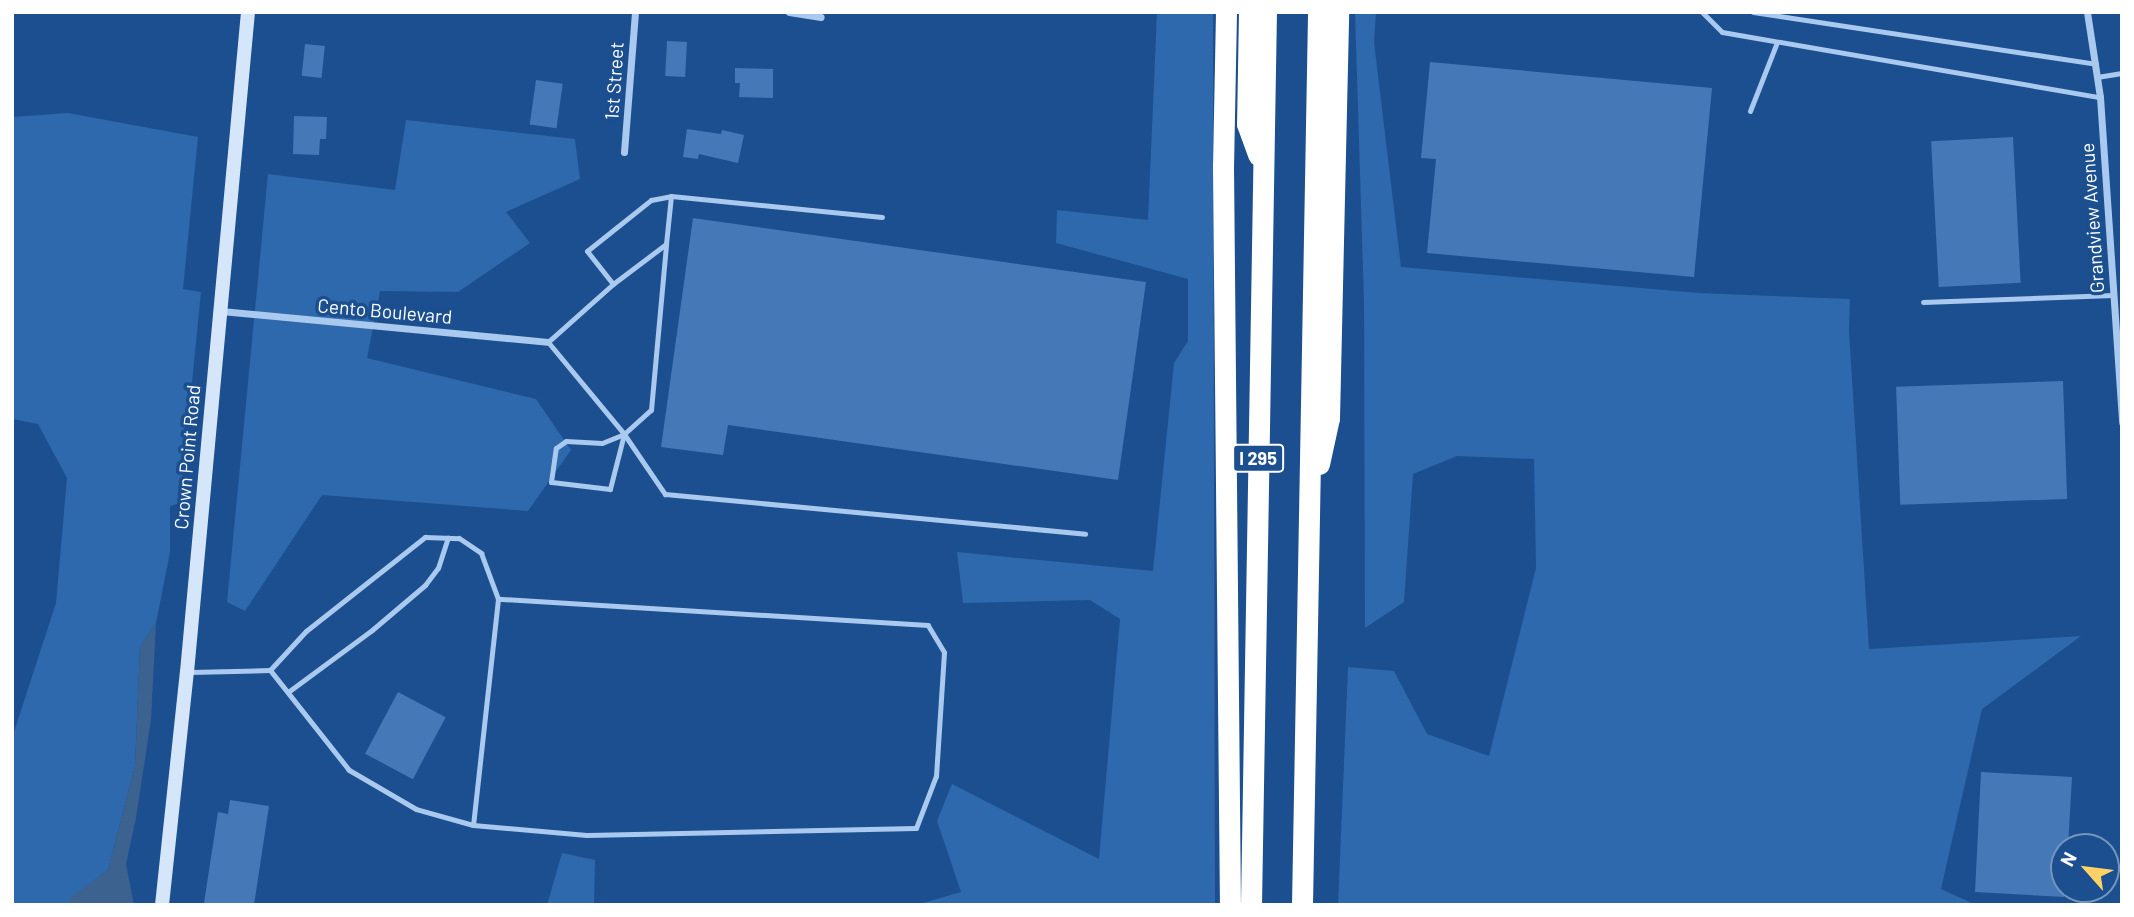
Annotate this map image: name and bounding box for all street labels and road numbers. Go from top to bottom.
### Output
street label: 1st Street [600,41,628,121]
street label: Grandview Avenue [2075,142,2109,294]
street label: Cento Boulevard [317,294,453,328]
street label: Crown Point Road [169,384,205,530]
road number: I 295 [1232,444,1284,472]

